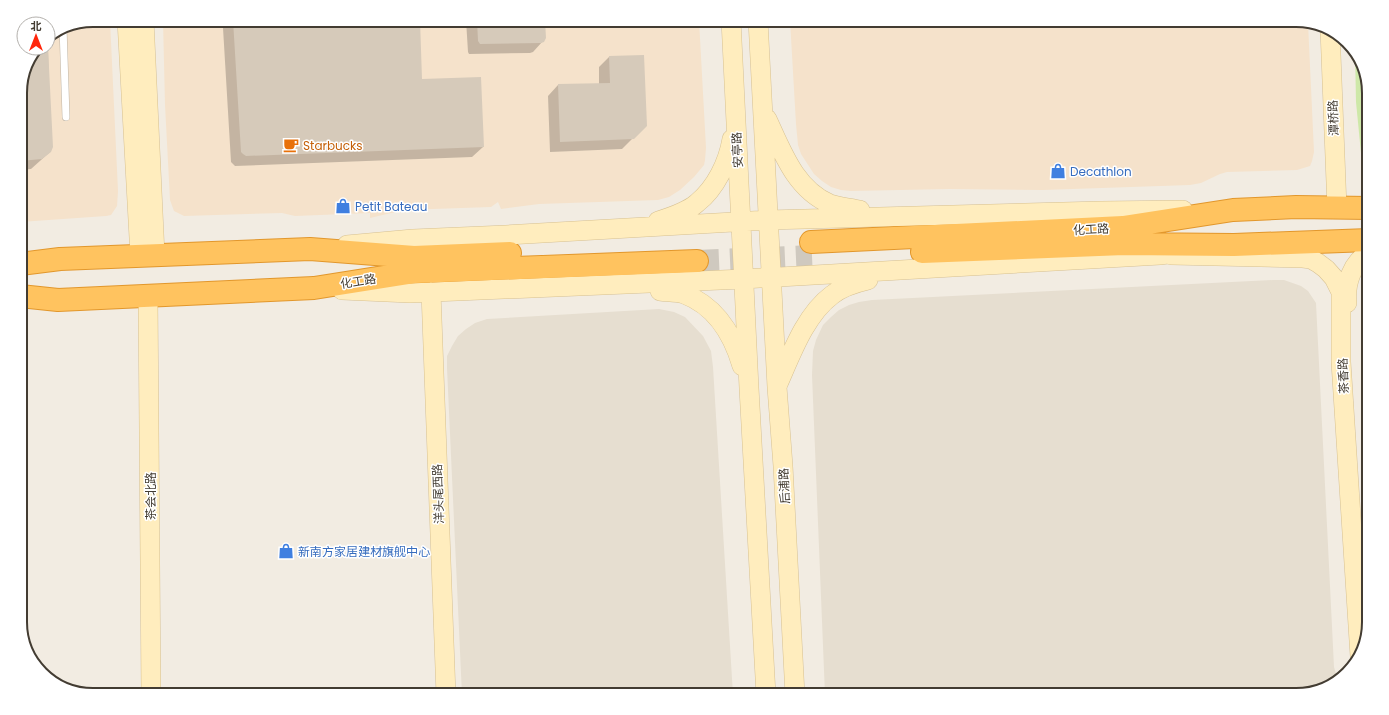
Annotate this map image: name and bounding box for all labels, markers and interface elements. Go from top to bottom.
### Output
north arrow [16,16,56,56]
text: 北 [31,18,42,34]
street label: 潭桥路 [1324,100,1342,136]
street label: 安亭路 [728,132,746,168]
cafe icon: Starbucks [282,136,300,154]
place label: Starbucks [303,137,363,154]
shop icon: Decathlon [1049,162,1067,180]
place label: Decathlon [1070,163,1132,180]
shop icon: Petit Bateau [334,197,352,215]
place label: Petit Bateau [355,198,427,215]
street label: 化工路 [1073,220,1109,238]
street label: 化工路 [339,270,377,292]
street label: 茶香路 [1334,358,1352,394]
street label: 洋头尾西路 [428,464,448,524]
street label: 后浦路 [775,468,793,504]
street label: 茶会北路 [142,472,159,520]
shop icon: 新南方家居建材旗舰中心 [277,542,295,560]
place label: 新南方家居建材旗舰中心 [298,543,430,560]

